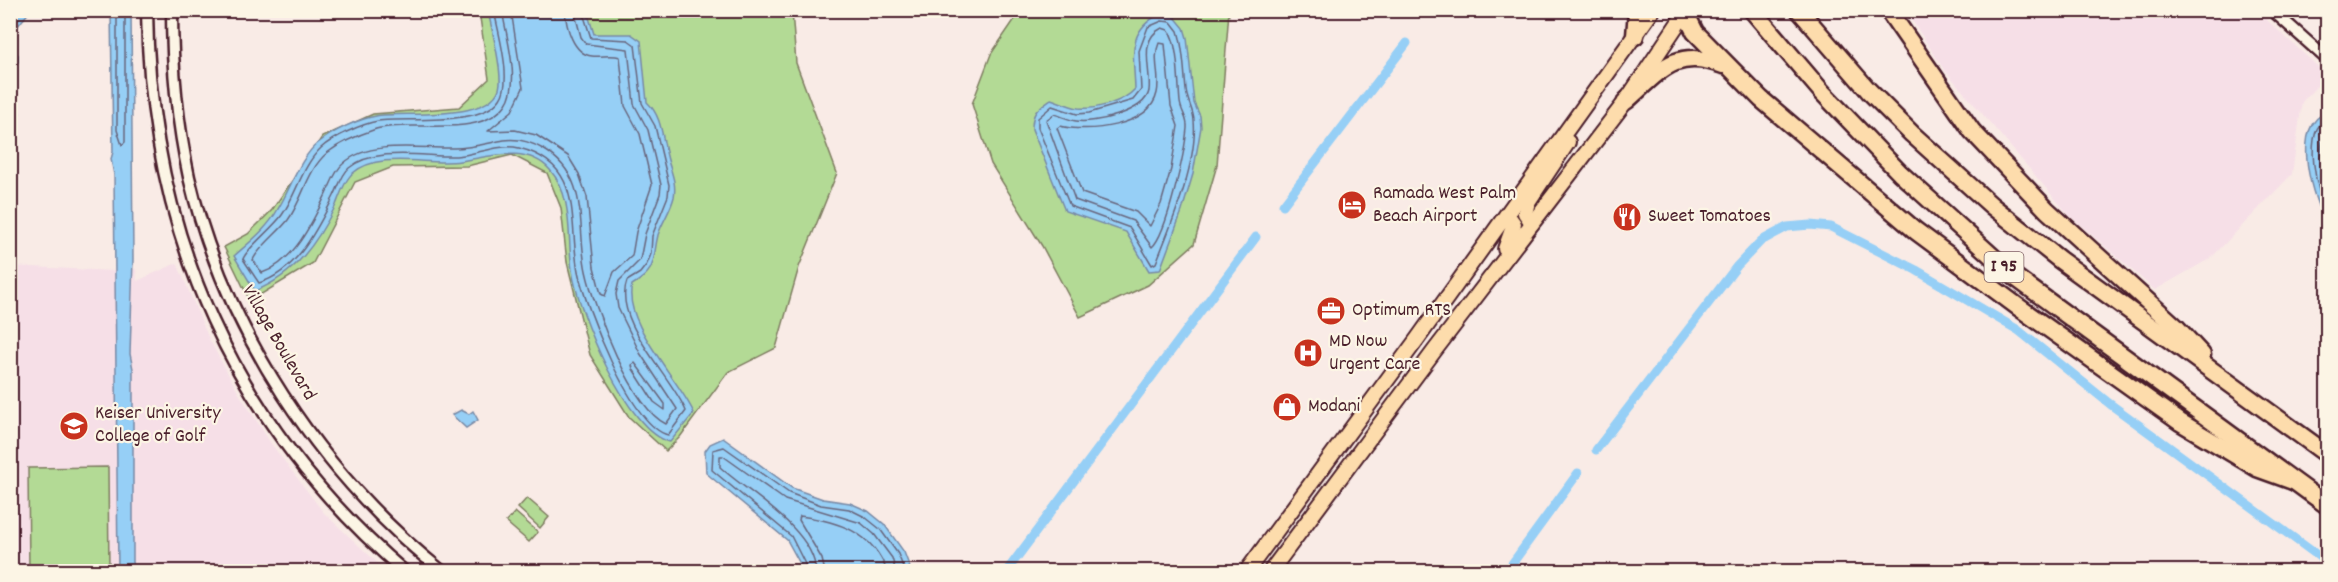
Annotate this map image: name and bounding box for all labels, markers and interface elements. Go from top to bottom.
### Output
place label: Ramada West Palm Beach Airport [1373,180,1516,231]
hotel icon: Ramada West Palm Beach Airport [1336,189,1368,221]
restaurant icon: Sweet Tomatoes [1611,201,1643,233]
place label: Sweet Tomatoes [1648,203,1771,231]
road number: I 95 [1984,252,2024,282]
street label: Village Boulevard [234,280,322,406]
office icon: Optimum RTS [1315,295,1347,327]
place label: Optimum RTS [1352,297,1451,325]
place label: MD Now Urgent Care [1329,328,1420,379]
hospital icon: MD Now Urgent Care [1292,337,1324,369]
shop icon: Modani [1271,391,1303,423]
place label: Modani [1308,393,1361,421]
place label: Keiser University College of Golf [95,400,221,451]
school or university icon: Keiser University College of Golf [58,410,90,442]

